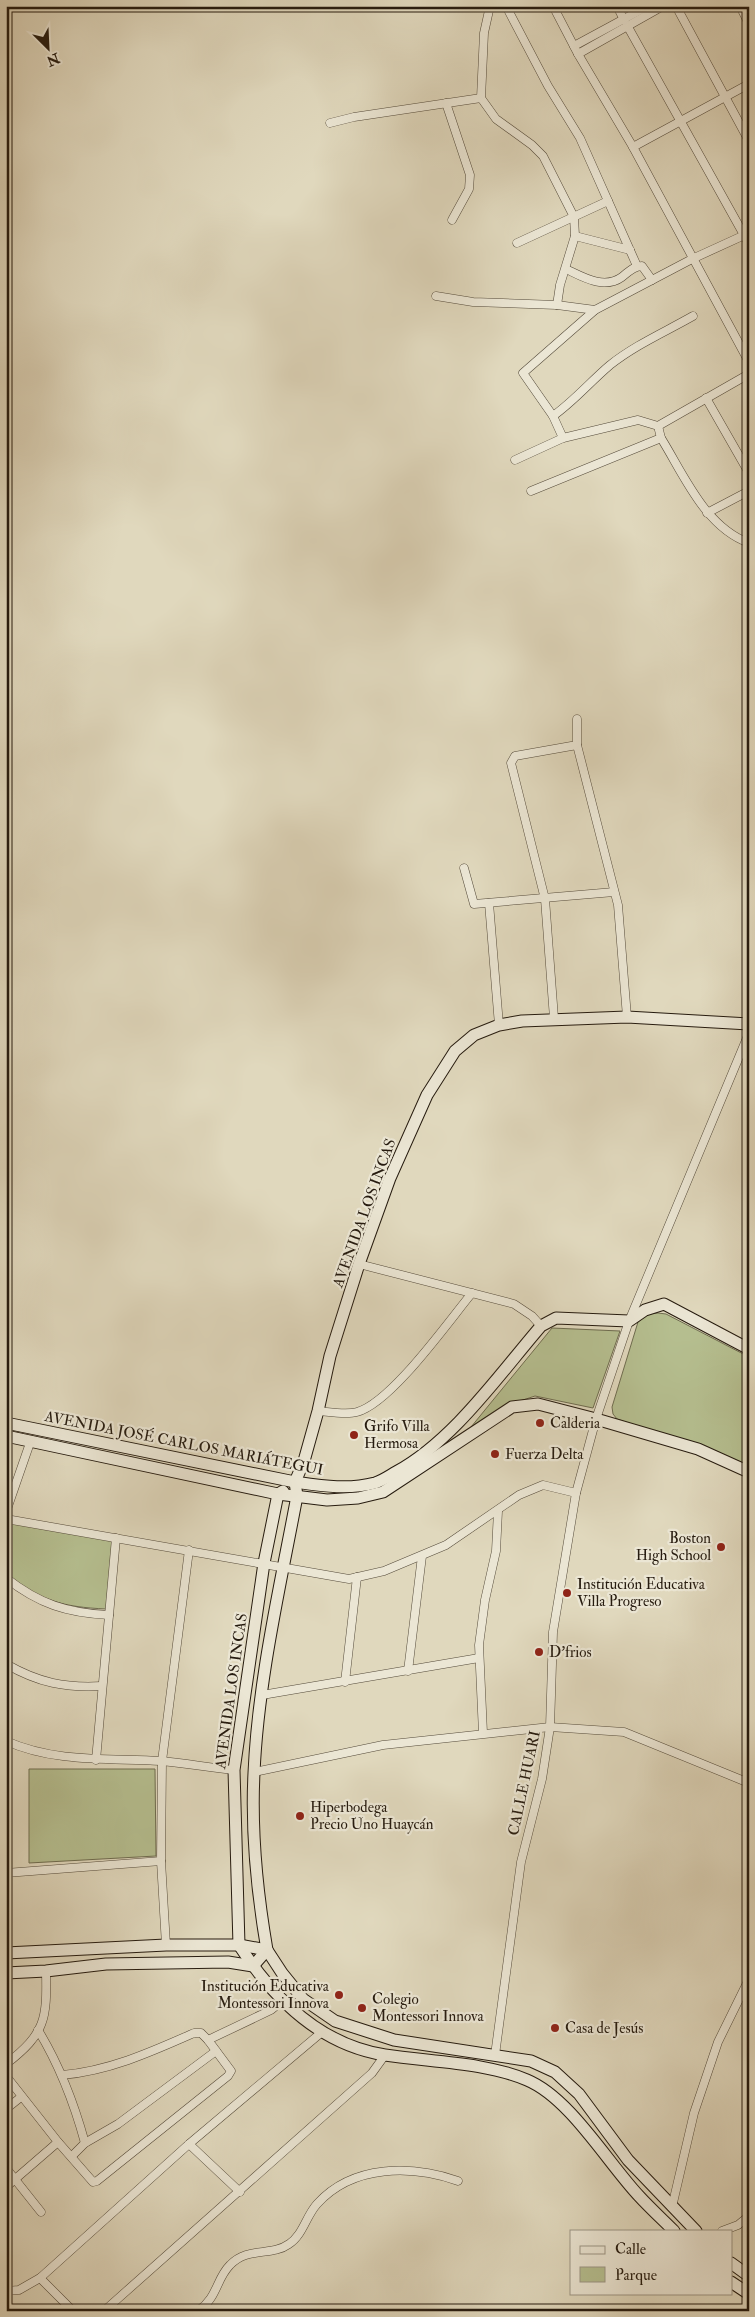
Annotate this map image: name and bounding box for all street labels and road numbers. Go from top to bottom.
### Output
street label: AVENIDA LOS INCAS [328,1136,400,1291]
street label: AVENIDA JOSÉ CARLOS MARIÁTEGUI [42,1405,325,1481]
street label: AVENIDA LOS INCAS [211,1612,252,1771]
street label: CALLE HUARI [504,1729,545,1837]

